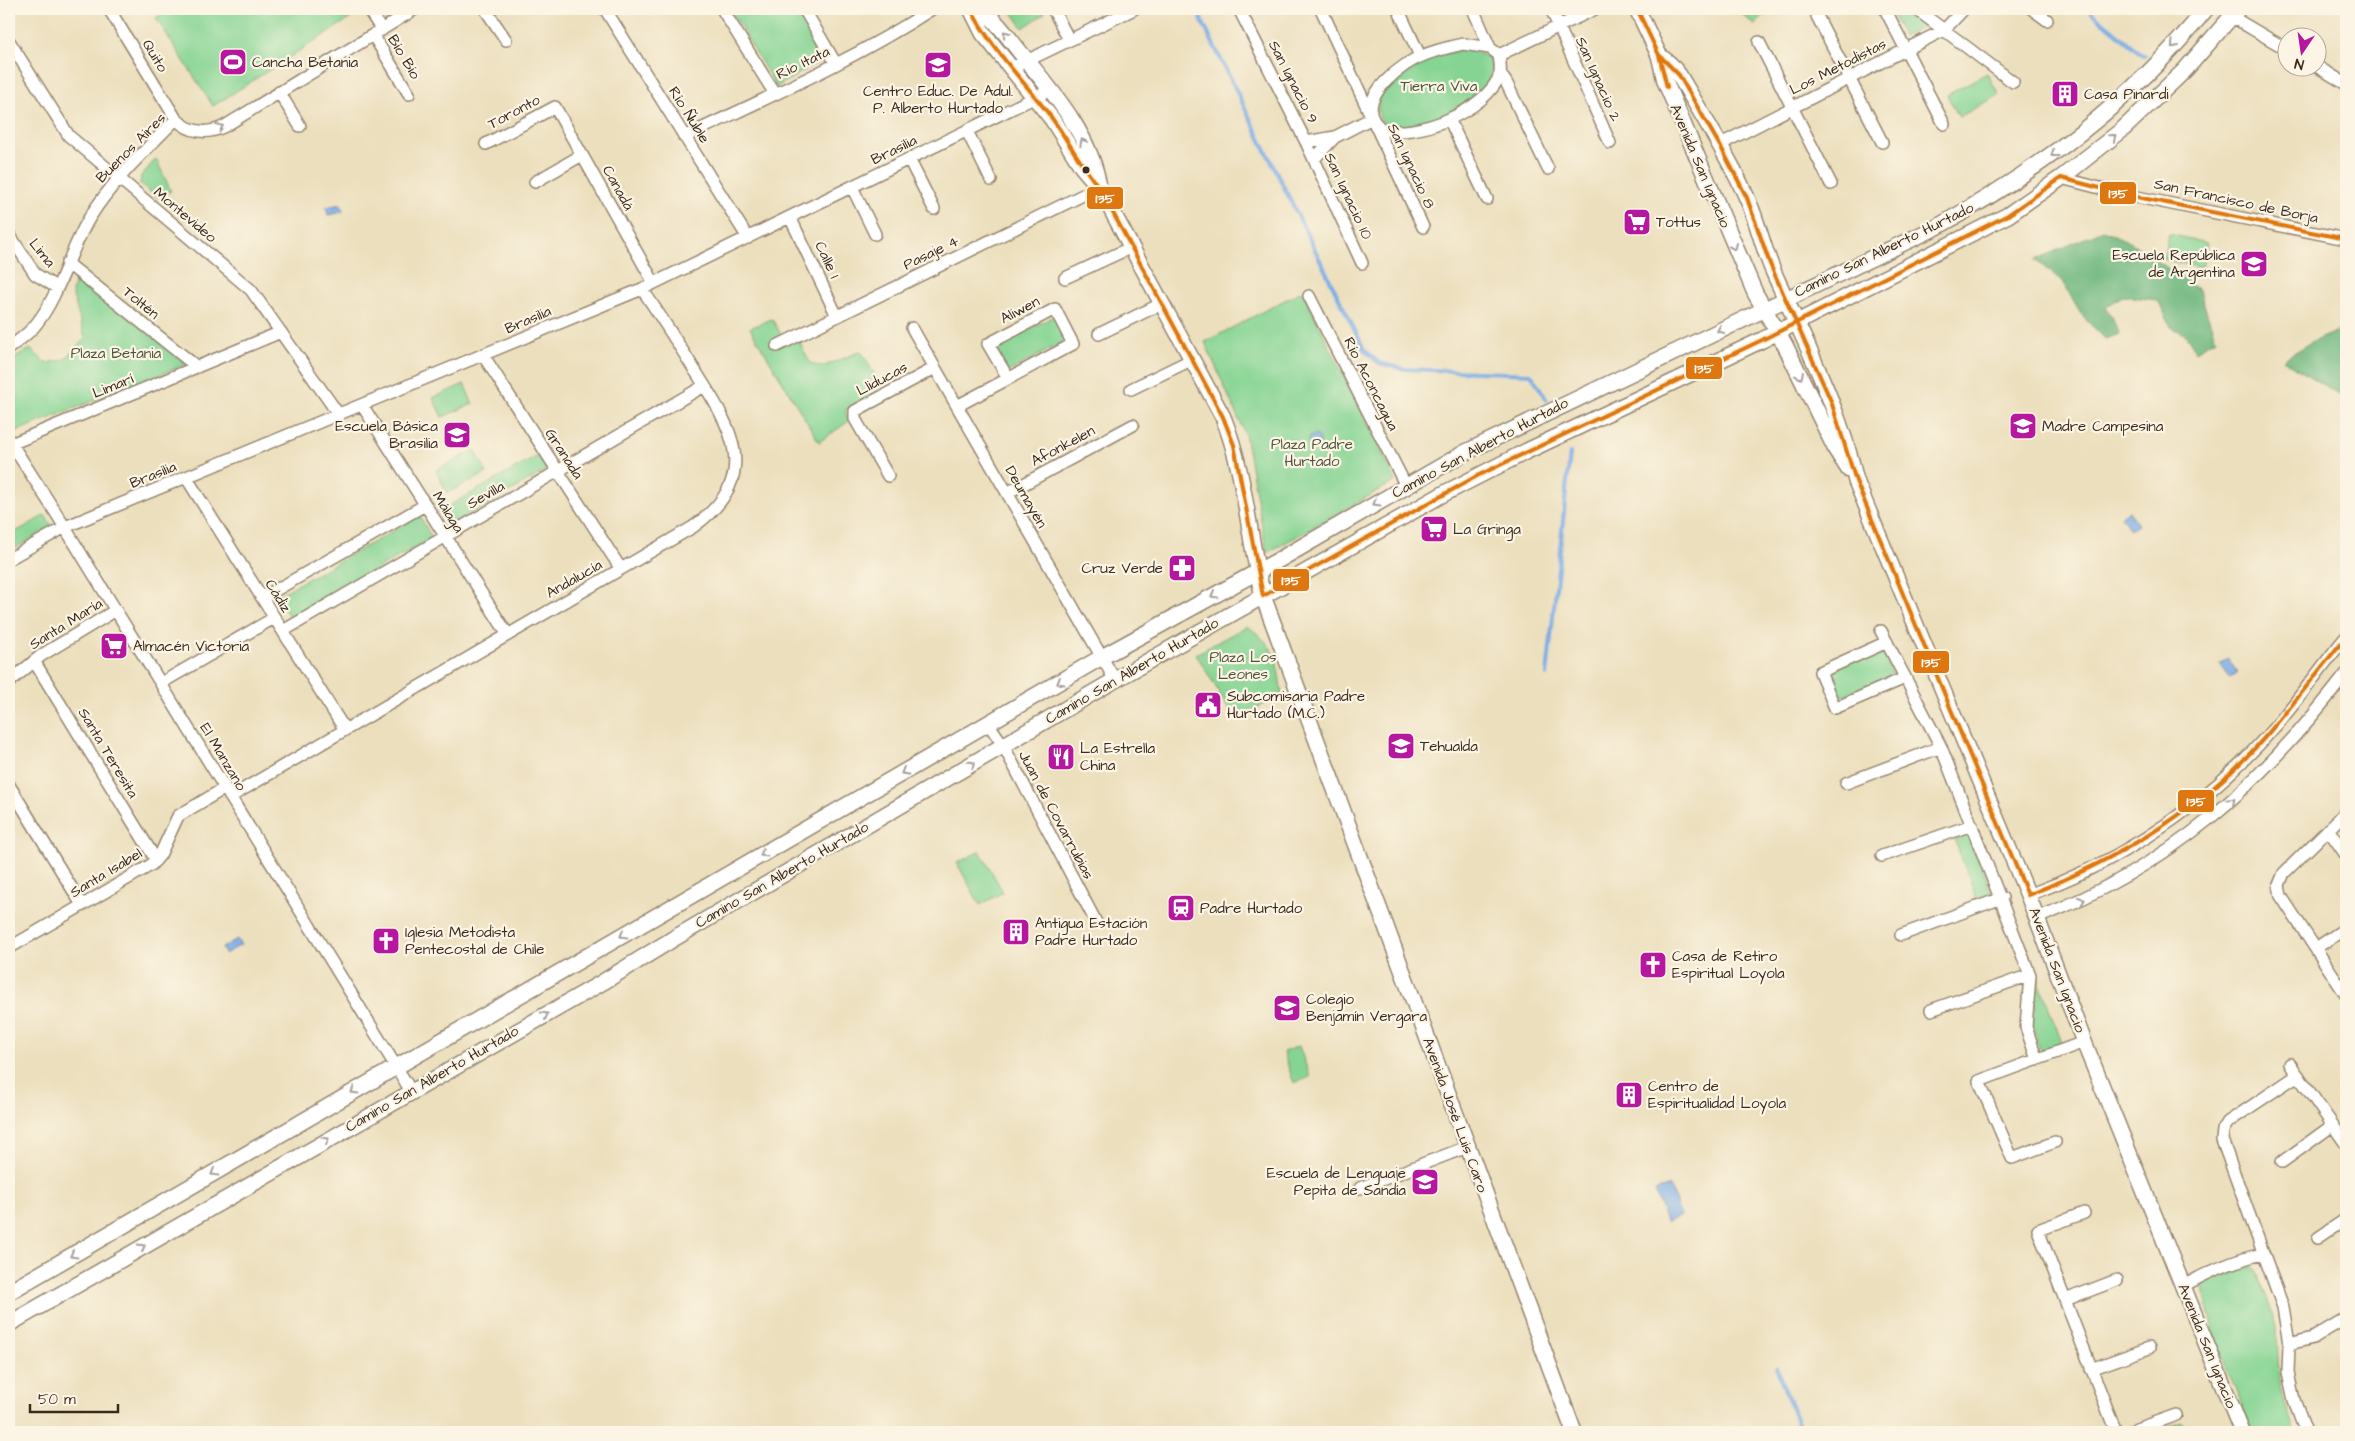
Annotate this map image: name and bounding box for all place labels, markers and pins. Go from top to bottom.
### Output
sports icon: Cancha Betania [218,47,248,77]
school or university icon: Centro Educ. De Adul. P. Alberto Hurtado [923,50,953,80]
place label: Cancha Betania [252,52,359,73]
building icon: Casa Pinardi [2050,79,2080,109]
place label: Centro Educ. De Adul. P. Alberto Hurtado [863,81,1013,119]
place label: Casa Pinardi [2084,84,2169,105]
unlabelled marker [1081,165,1091,175]
supermarket icon: Tottus [1622,207,1652,237]
place label: Tottus [1656,212,1702,233]
place label: Escuela República de Argentina [2112,245,2235,284]
school or university icon: Escuela República de Argentina [2239,249,2269,279]
school or university icon: Madre Campesina [2008,411,2038,441]
place label: Escuela Básica Brasilia [335,416,438,454]
place label: Madre Campesina [2042,416,2164,437]
school or university icon: Escuela Básica Brasilia [442,420,472,450]
supermarket icon: La Gringa [1419,514,1449,544]
place label: La Gringa [1453,519,1521,541]
pharmacy icon: Cruz Verde [1167,553,1197,583]
place label: Cruz Verde [1081,558,1163,579]
supermarket icon: Almacén Victoria [99,631,129,661]
place label: Almacén Victoria [133,636,250,657]
place label: Subcomisaria Padre Hurtado (M.C.) [1227,686,1365,724]
public building icon: Subcomisaria Padre Hurtado (M.C.) [1193,690,1223,720]
school or university icon: Tehualda [1386,731,1416,761]
place label: Tehualda [1420,736,1478,757]
place label: La Estrella China [1080,738,1156,776]
restaurant icon: La Estrella China [1046,742,1076,772]
station icon: Padre Hurtado [1166,893,1196,923]
place label: Padre Hurtado [1200,898,1303,919]
place label: Antigua Estación Padre Hurtado [1035,913,1148,951]
building icon: Antigua Estación Padre Hurtado [1001,917,1031,947]
place label: Iglesia Metodista Pentecostal de Chile [405,922,544,960]
church icon: Iglesia Metodista Pentecostal de Chile [371,926,401,956]
place label: Casa de Retiro Espiritual Loyola [1672,946,1785,985]
church icon: Casa de Retiro Espiritual Loyola [1638,950,1668,980]
place label: Colegio Benjamín Vergara [1306,989,1427,1028]
school or university icon: Colegio Benjamín Vergara [1272,993,1302,1023]
place label: Centro de Espiritualidad Loyola [1648,1076,1786,1115]
building icon: Centro de Espiritualidad Loyola [1614,1080,1644,1110]
place label: Escuela de Lenguaje Pepita de Sandía [1267,1163,1406,1201]
school or university icon: Escuela de Lenguaje Pepita de Sandía [1410,1167,1440,1197]

